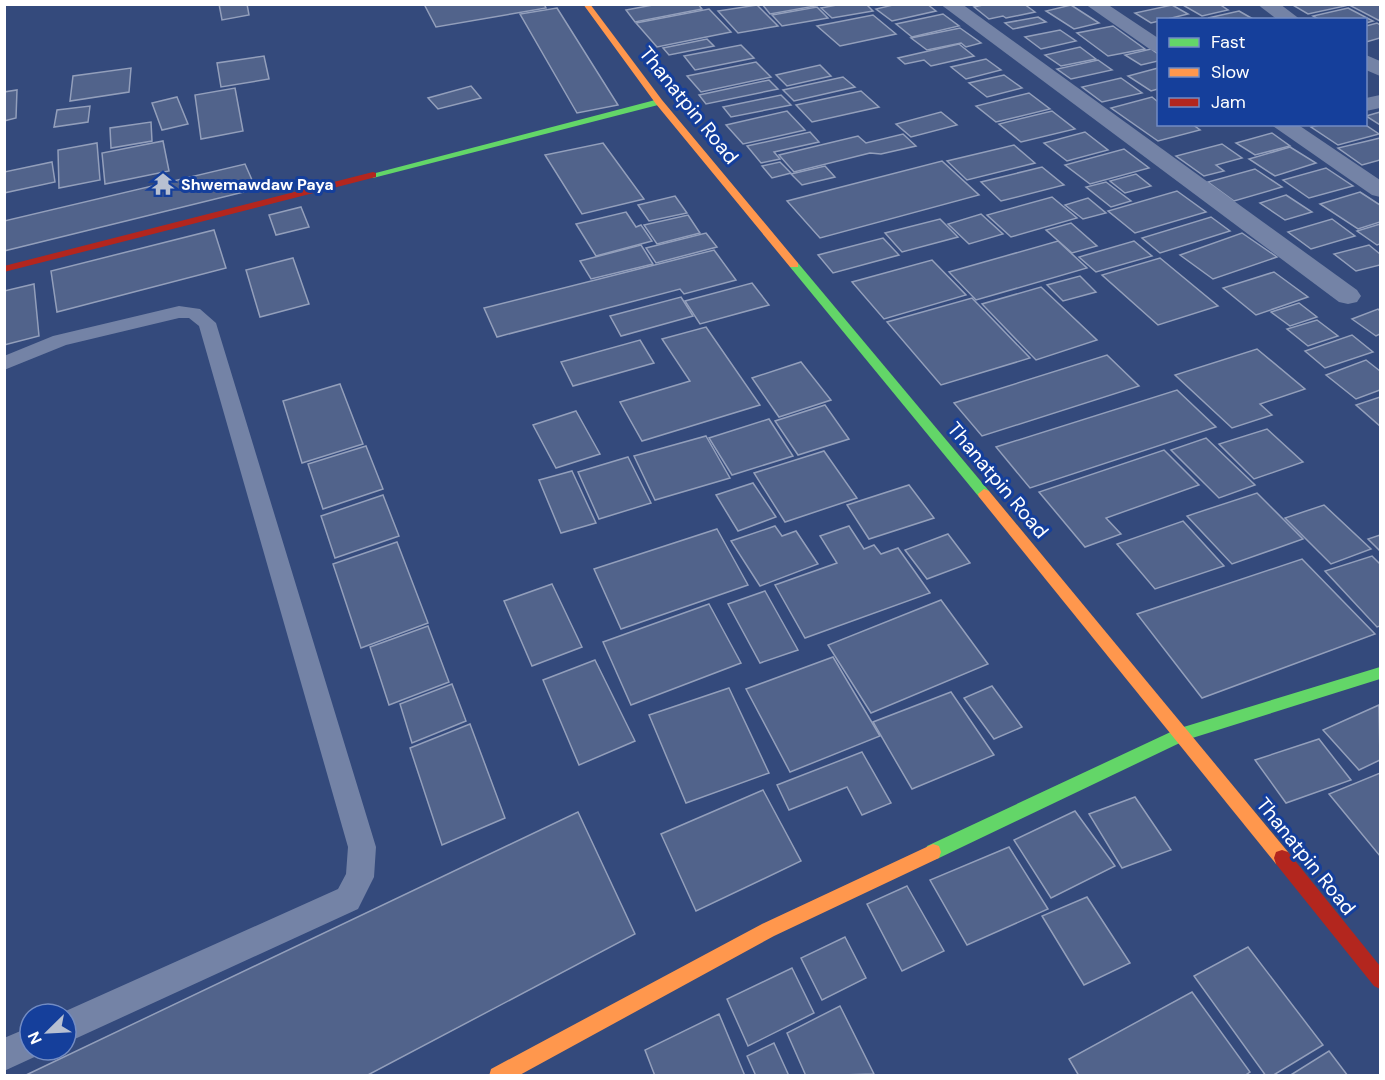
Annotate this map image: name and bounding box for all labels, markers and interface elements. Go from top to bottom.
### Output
legend [1157,18,1367,126]
text: Fast [1211,30,1246,54]
street label: Thanatpin Road [634,41,744,169]
text: Slow [1211,60,1250,84]
text: Jam [1211,90,1246,114]
temple icon: Shwemawdaw Paya [150,171,176,197]
place label: Shwemawdaw Paya [181,174,334,195]
street label: Thanatpin Road [942,416,1054,544]
street label: Thanatpin Road [1251,792,1361,920]
north arrow [18,1002,78,1062]
text: N [23,1028,47,1047]

